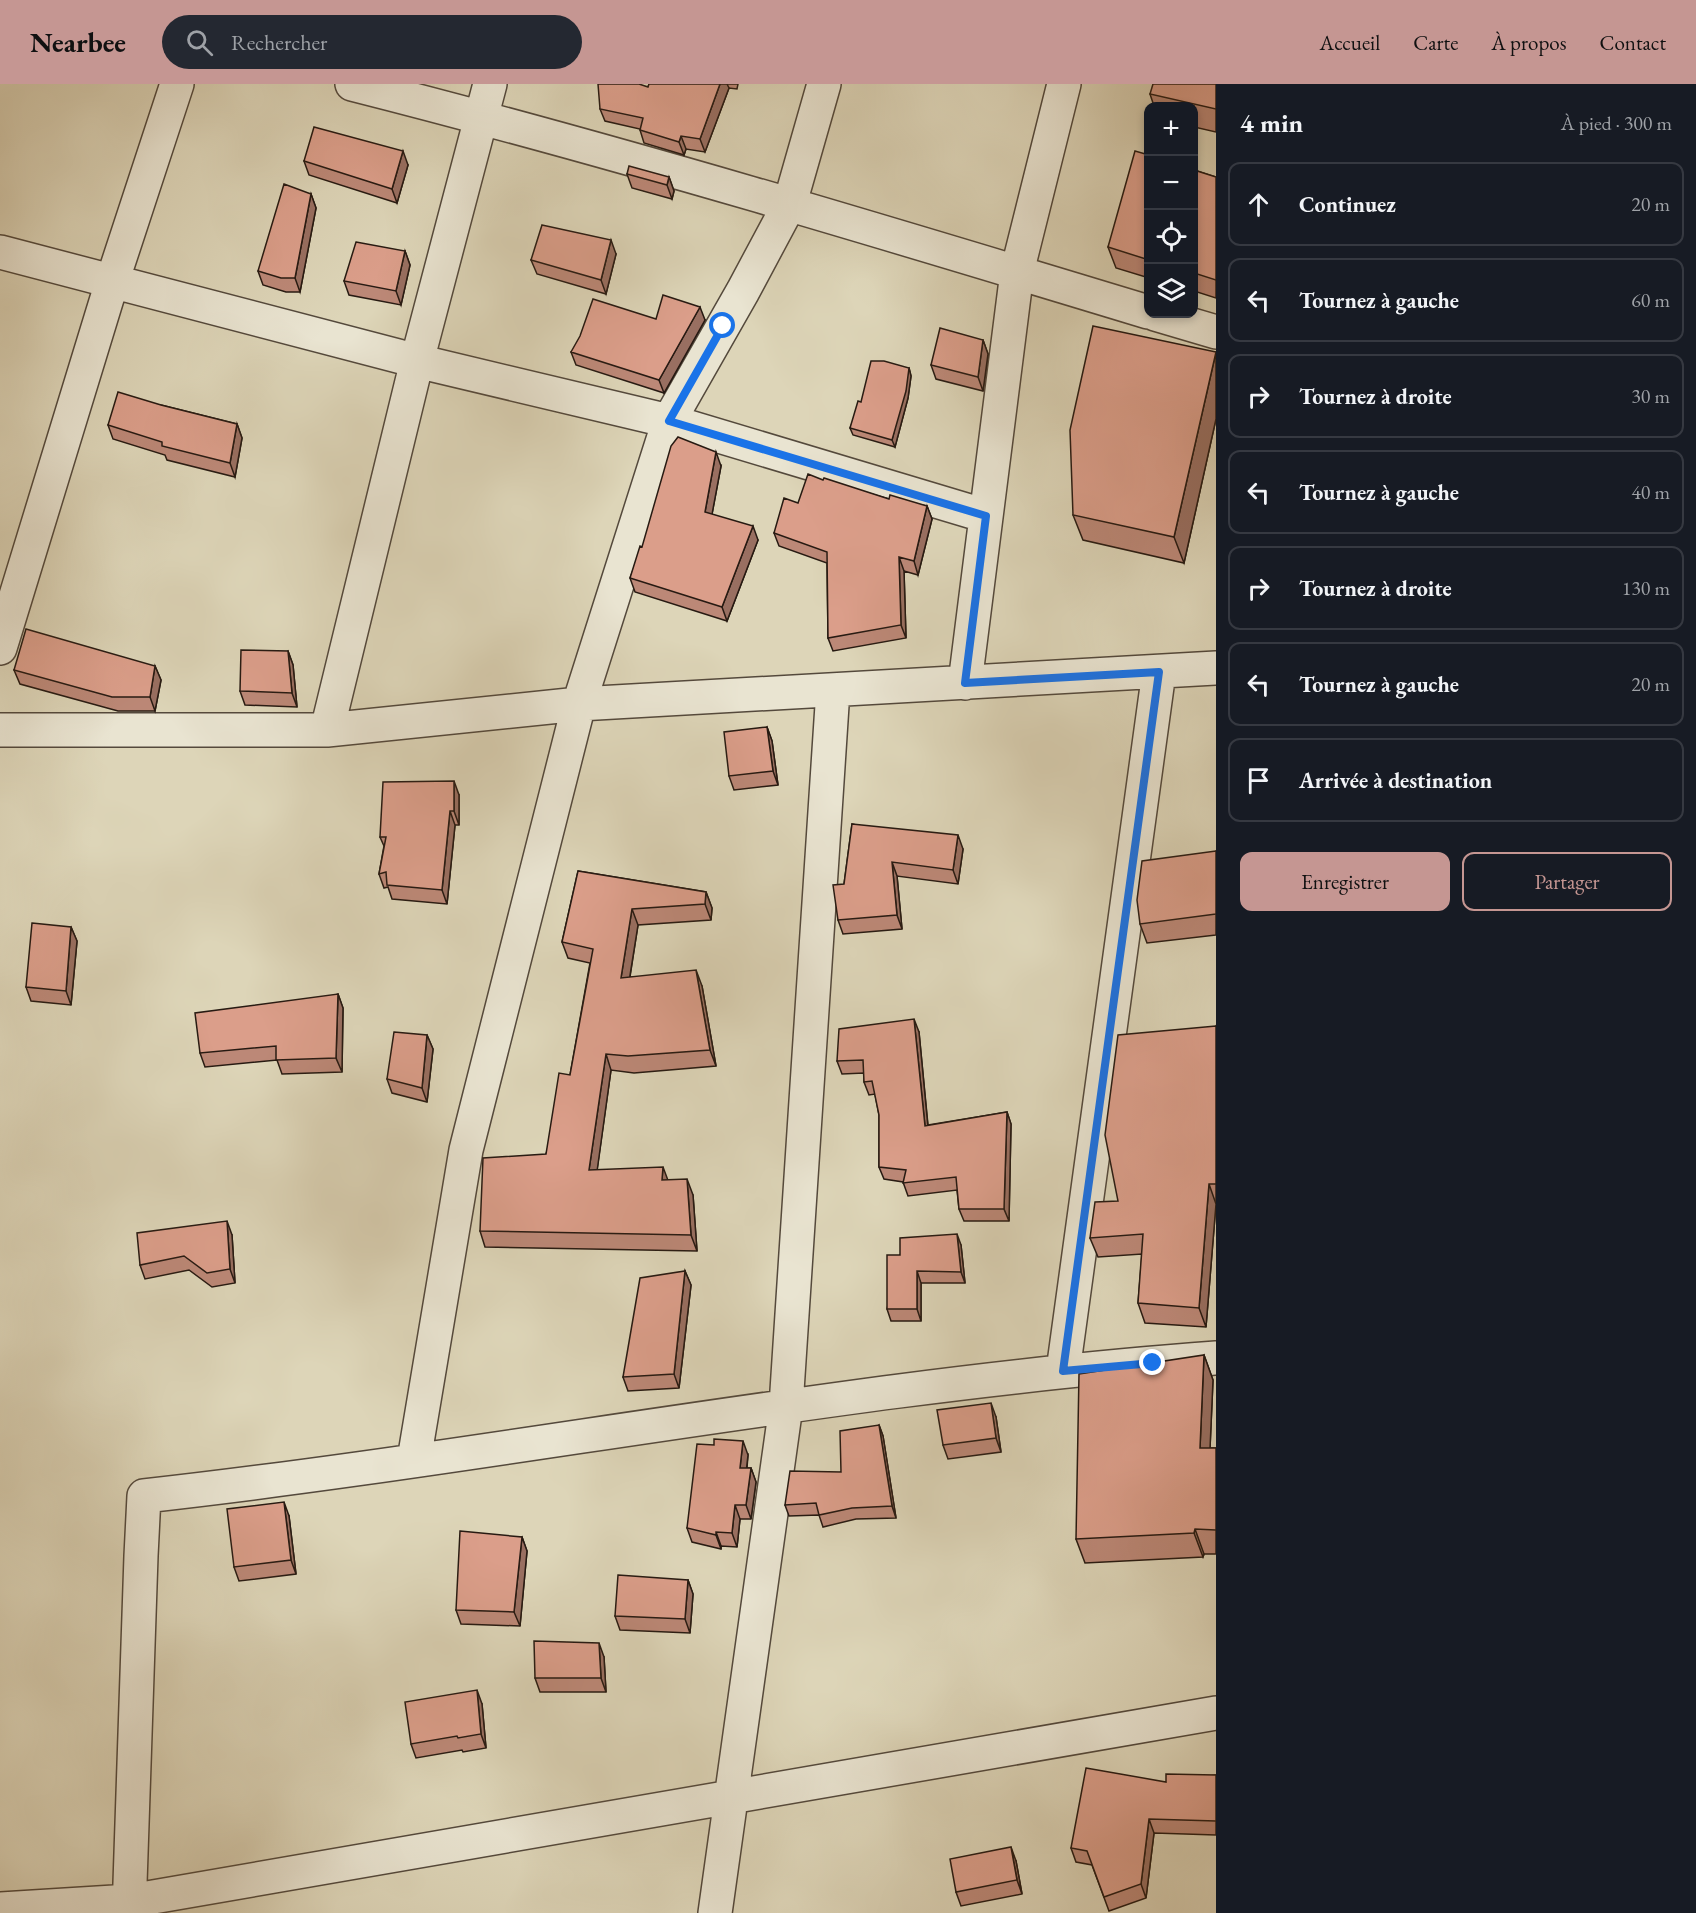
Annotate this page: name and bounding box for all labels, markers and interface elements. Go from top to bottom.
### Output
search box [162,15,582,69]
text: Nearbee [30,24,126,60]
icon: search [183,26,216,59]
text: Rechercher [231,28,327,57]
text: Accueil [1320,29,1380,56]
text: Carte [1413,29,1458,56]
text: À propos [1491,29,1566,56]
text: Contact [1599,29,1666,56]
map controls [1144,102,1198,318]
button: + [1144,102,1198,156]
text: 4 min [1240,106,1303,140]
text: À pied · 300 m [1561,110,1672,136]
button: − [1144,156,1198,210]
icon: ahead [1242,188,1275,221]
text: Continuez [1299,190,1396,219]
text: 20 m [1631,191,1670,217]
button: locate [1144,210,1198,264]
button: layers [1144,264,1198,318]
icon: left [1242,284,1275,317]
text: Tournez à gauche [1299,286,1459,315]
text: 60 m [1631,287,1670,313]
route start [709,312,735,338]
icon: right [1242,380,1275,413]
text: Tournez à droite [1299,382,1452,411]
text: 30 m [1631,383,1670,409]
icon: left [1242,476,1275,509]
text: Tournez à gauche [1299,478,1459,507]
text: 40 m [1631,479,1670,505]
icon: right [1242,572,1275,605]
text: Tournez à droite [1299,574,1452,603]
text: 130 m [1622,575,1670,601]
icon: left [1242,668,1275,701]
text: Tournez à gauche [1299,670,1459,699]
text: 20 m [1631,671,1670,697]
icon: arrive [1242,764,1275,797]
text: Arrivée à destination [1299,766,1492,795]
button: Enregistrer [1240,852,1450,911]
button: Partager [1462,852,1672,911]
route end [1139,1349,1165,1375]

